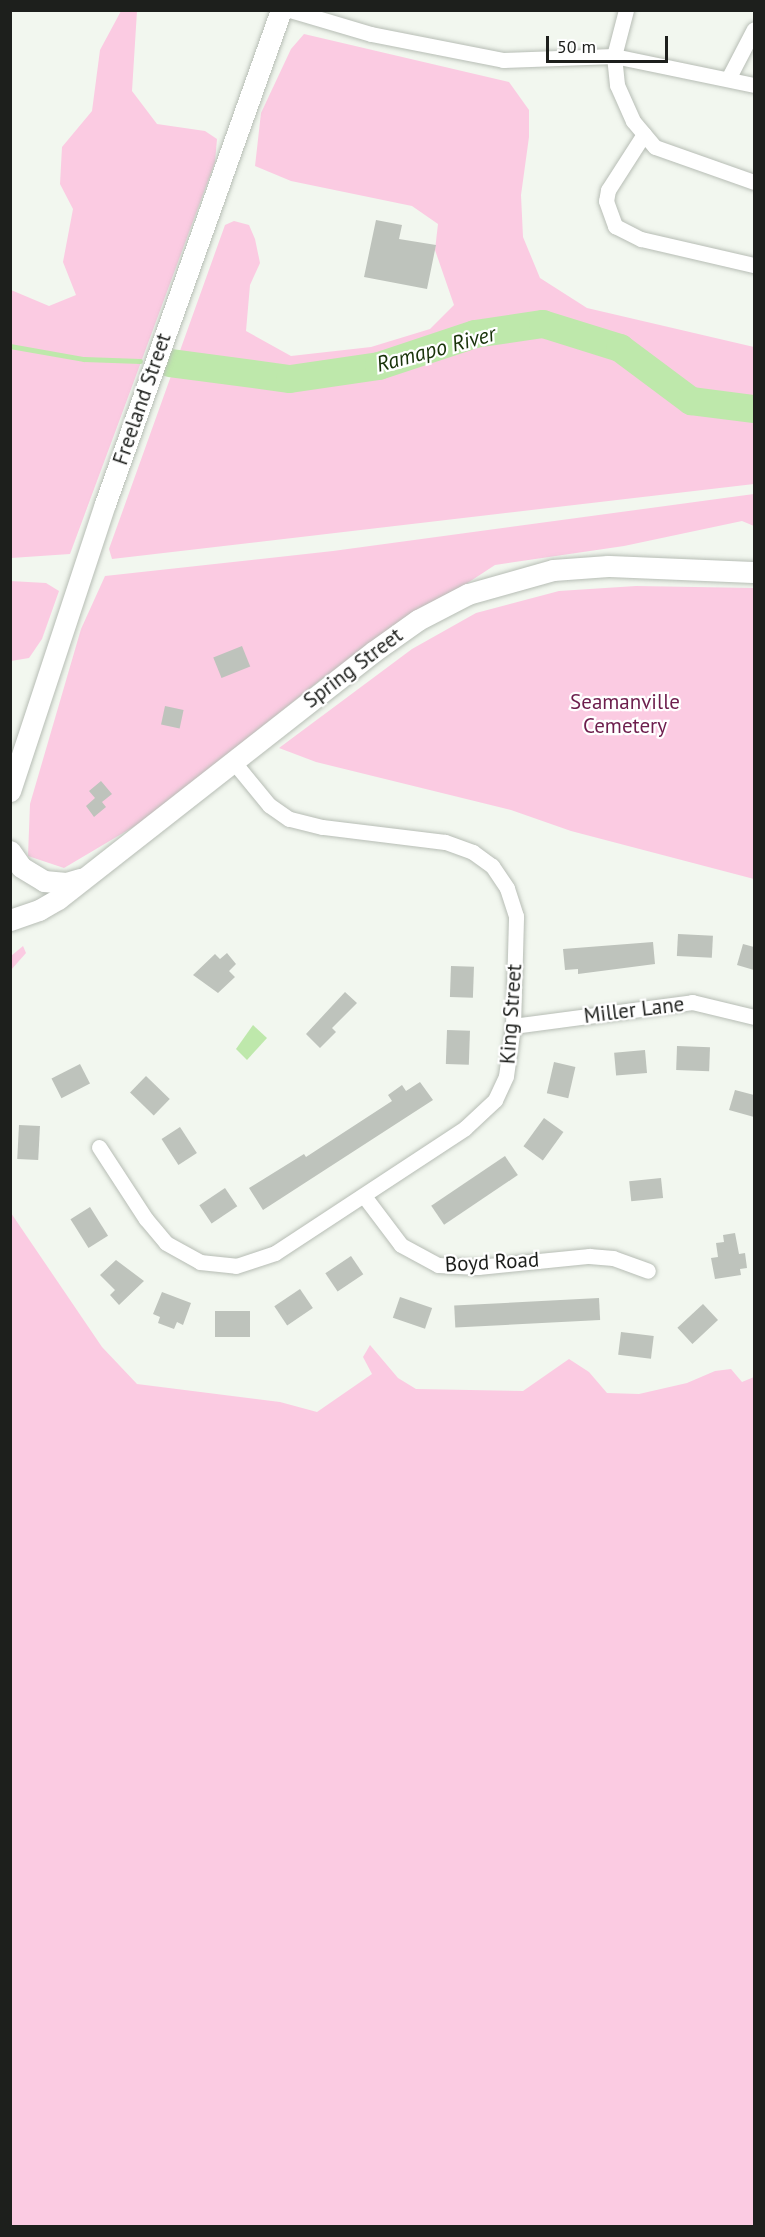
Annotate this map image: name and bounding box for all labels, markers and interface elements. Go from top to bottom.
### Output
scale bar [549,24,670,62]
text: 50 m [557,35,596,58]
water label: Ramapo River [373,320,499,378]
street label: Freeland Street [108,330,176,468]
street label: Spring Street [299,623,407,713]
park label: Seamanville Cemetery [570,689,680,739]
street label: King Street [495,963,527,1065]
street label: Miller Lane [582,991,686,1029]
street label: Boyd Road [444,1247,540,1277]

